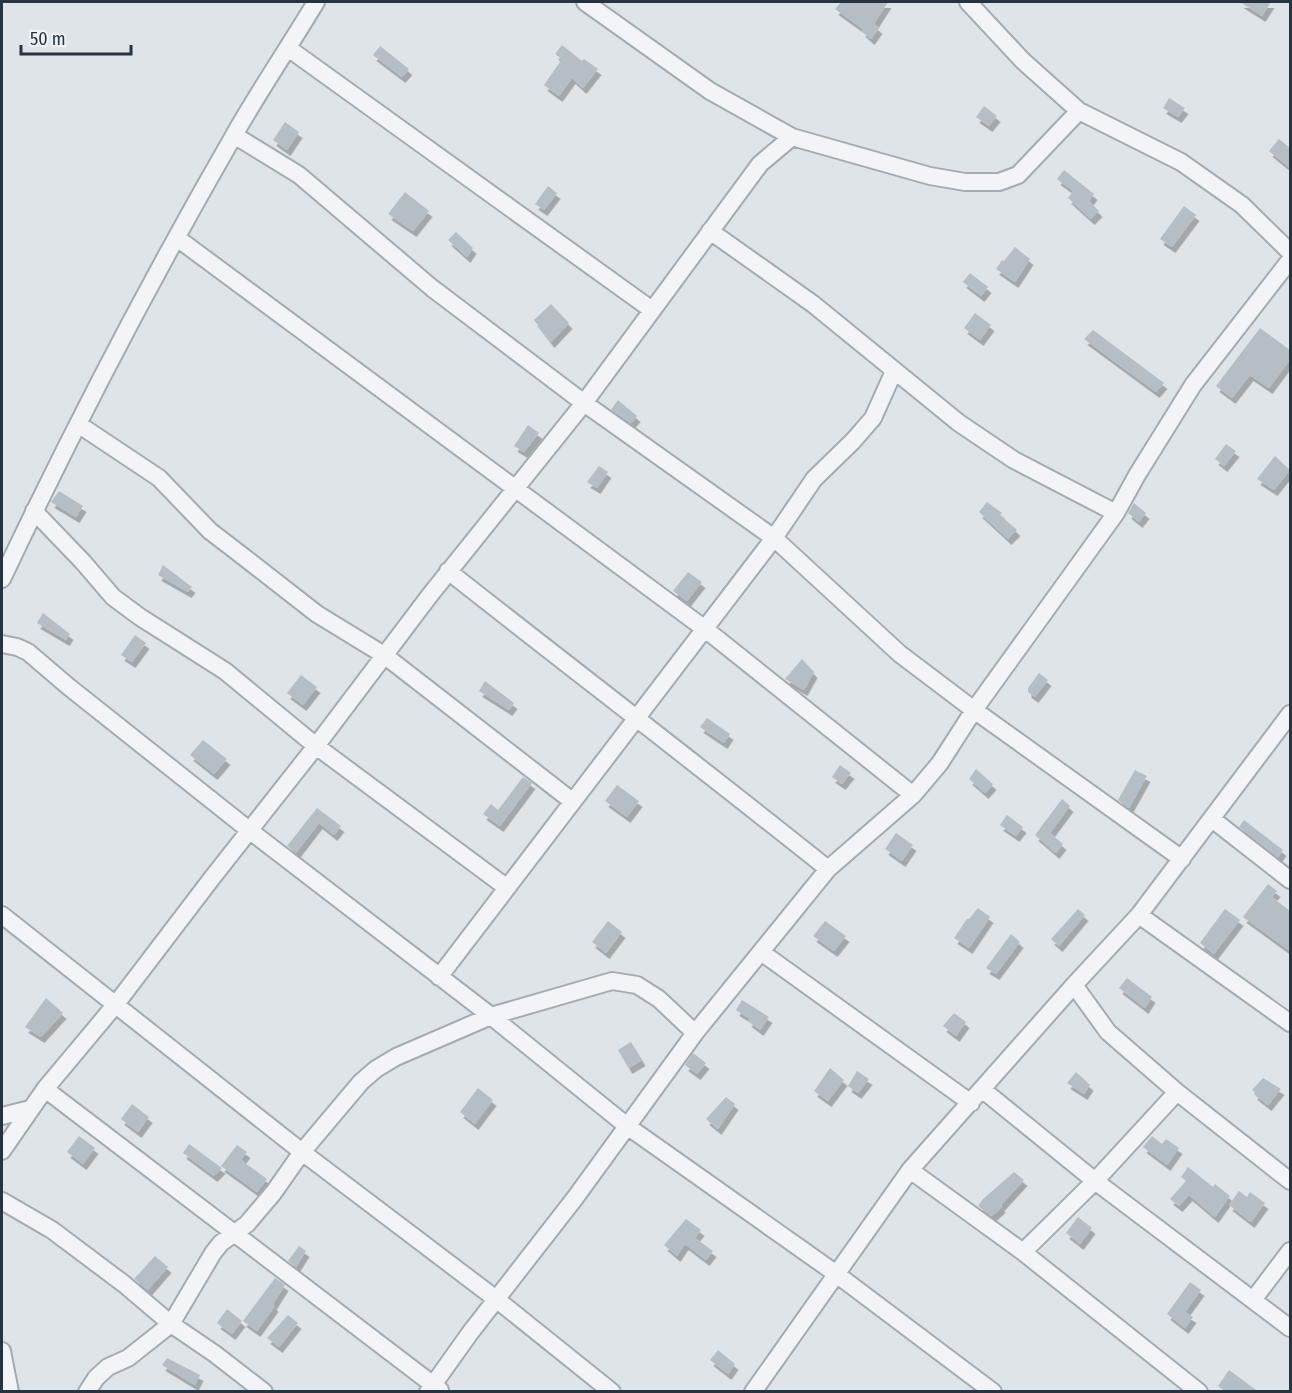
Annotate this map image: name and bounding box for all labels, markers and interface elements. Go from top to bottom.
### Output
scale bar [21,18,130,56]
text: 50 m [30,28,66,50]

